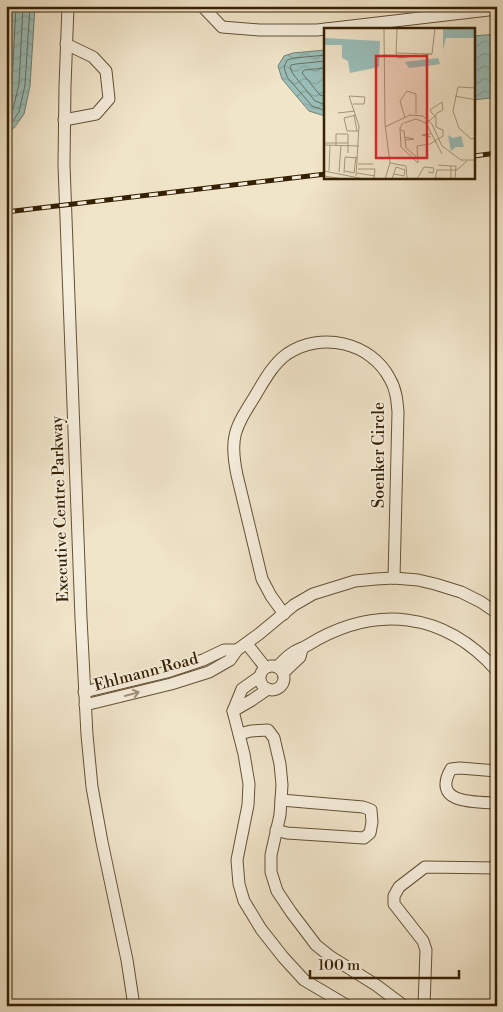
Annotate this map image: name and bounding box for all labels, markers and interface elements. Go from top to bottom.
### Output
inset map [324,28,476,179]
street label: Soenker Circle [369,402,389,508]
street label: Executive Centre Parkway [47,415,73,603]
street label: Ehlmann Road [92,649,200,695]
one-way arrow [124,688,140,698]
scale bar [310,947,459,979]
text: 100 m [318,956,360,975]

